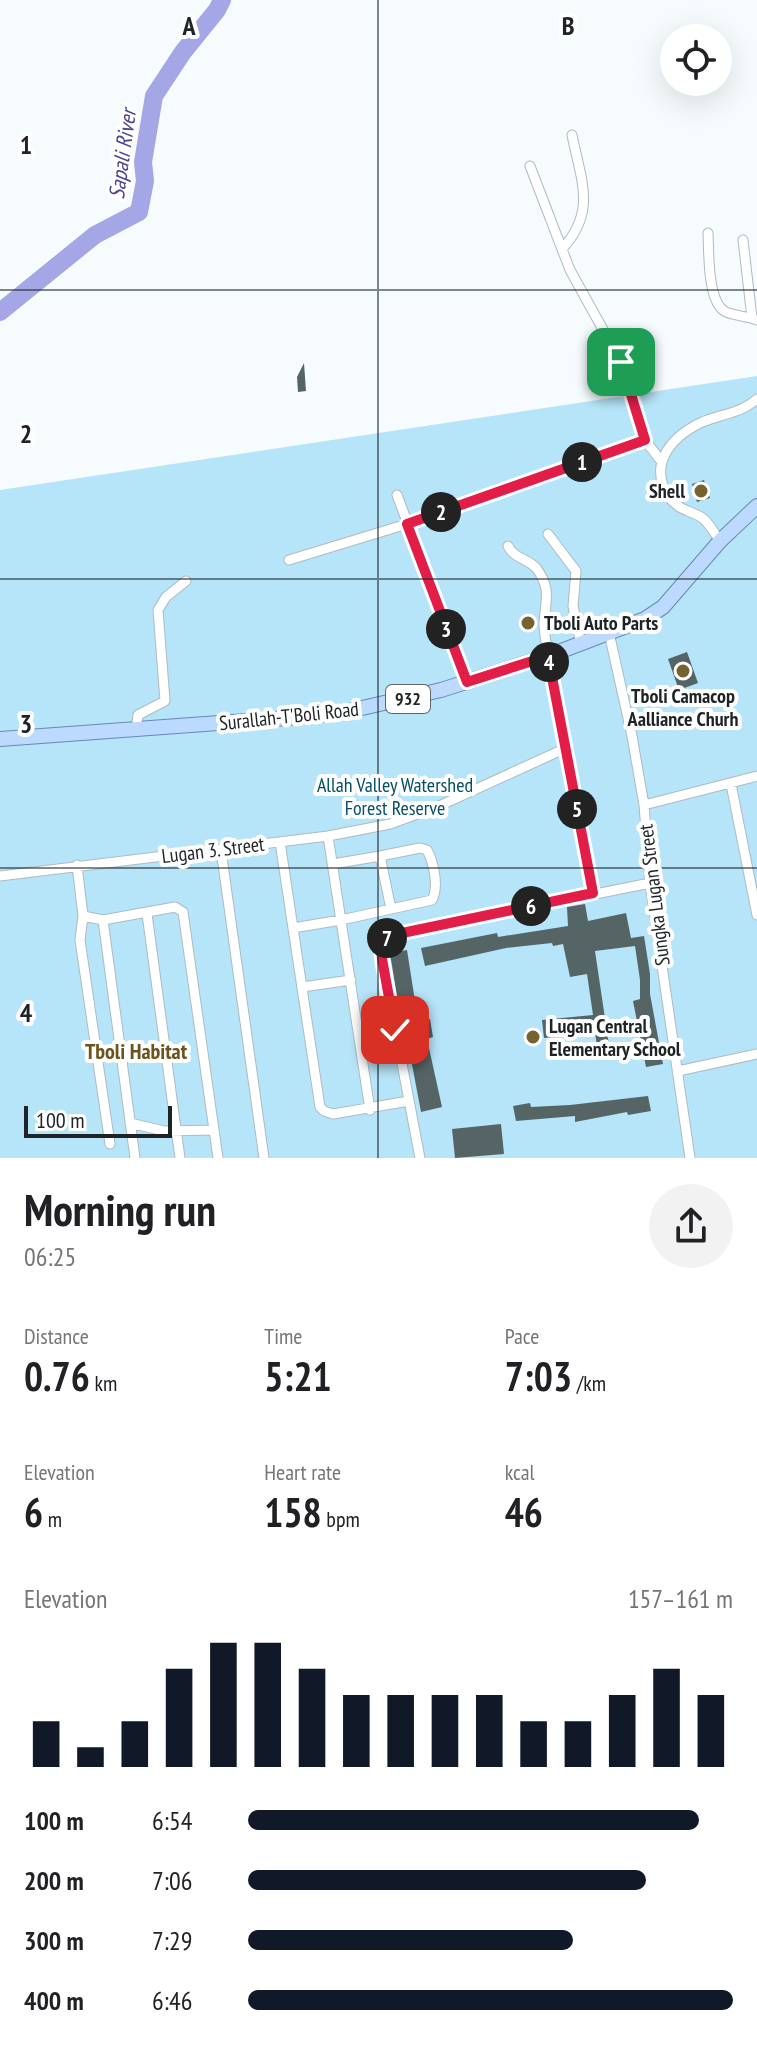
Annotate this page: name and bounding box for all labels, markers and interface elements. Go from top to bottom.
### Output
text: A [181,9,196,42]
text: B [562,9,575,42]
map controls [660,24,732,96]
button: locate [660,24,732,96]
water label: Sapali River [102,104,143,201]
text: 1 [20,128,32,161]
pin [587,328,655,396]
icon: arrive [599,340,643,384]
text: 2 [20,417,32,450]
pin: 1 [562,442,602,482]
text: 1 [577,448,587,476]
place label: Shell [649,478,685,504]
marker: Shell [692,482,710,500]
pin: 2 [421,492,461,532]
text: 2 [436,498,446,526]
pin: 3 [426,609,466,649]
place label: Tboli Auto Parts [544,610,658,636]
marker: Tboli Auto Parts [519,614,537,632]
text: 3 [441,615,451,643]
pin: 4 [529,642,569,682]
text: 4 [544,648,554,676]
marker: Tboli Camacop Aalliance Churh [674,662,692,680]
place label: Tboli Camacop Aalliance Churh [627,683,738,732]
road number: 932 [386,685,430,713]
street label: Surallah-T'Boli Road [218,696,360,736]
text: 3 [20,707,32,740]
park label: Allah Valley Watershed Forest Reserve [317,772,473,821]
pin: 5 [557,789,597,829]
text: 5 [572,795,582,823]
street label: Sungka Lugan Street [632,822,676,967]
street label: Lugan 3. Street [160,831,266,869]
pin: 6 [511,886,551,926]
text: 6 [526,892,536,920]
pin: 7 [367,918,407,958]
text: 7 [382,924,392,952]
text: 4 [20,996,33,1029]
pin [361,996,429,1064]
icon: check [373,1008,417,1052]
place label: Lugan Central Elementary School [549,1013,681,1062]
marker: Lugan Central Elementary School [524,1028,542,1046]
district label: Tboli Habitat [85,1037,188,1065]
scale bar [24,1102,172,1138]
text: 100 m [36,1106,85,1134]
text: Morning run [24,1181,216,1238]
button: share [649,1184,733,1268]
text: 06:25 [24,1240,76,1273]
text: Distance [24,1322,89,1350]
text: Time [264,1322,302,1350]
text: Pace [505,1322,539,1350]
text: 0.76 [24,1350,90,1402]
text: 5:21 [264,1350,332,1402]
text: 7:03 [505,1350,572,1402]
text: km [90,1369,117,1397]
text: /km [572,1369,606,1397]
text: Elevation [24,1458,95,1486]
text: Heart rate [264,1458,341,1486]
text: kcal [505,1458,535,1486]
text: 6 [24,1486,43,1538]
text: 158 [264,1486,322,1538]
text: 46 [505,1486,543,1538]
text: m [43,1505,62,1533]
text: bpm [322,1505,360,1533]
text: Elevation [24,1582,107,1615]
text: 157–161 m [628,1582,733,1615]
text: 100 m [24,1804,84,1837]
text: 6:54 [152,1804,192,1837]
text: 200 m [24,1864,84,1897]
text: 7:06 [152,1864,192,1897]
text: 300 m [24,1924,84,1957]
text: 7:29 [152,1924,192,1957]
text: 400 m [24,1984,84,2017]
text: 6:46 [152,1984,192,2017]

